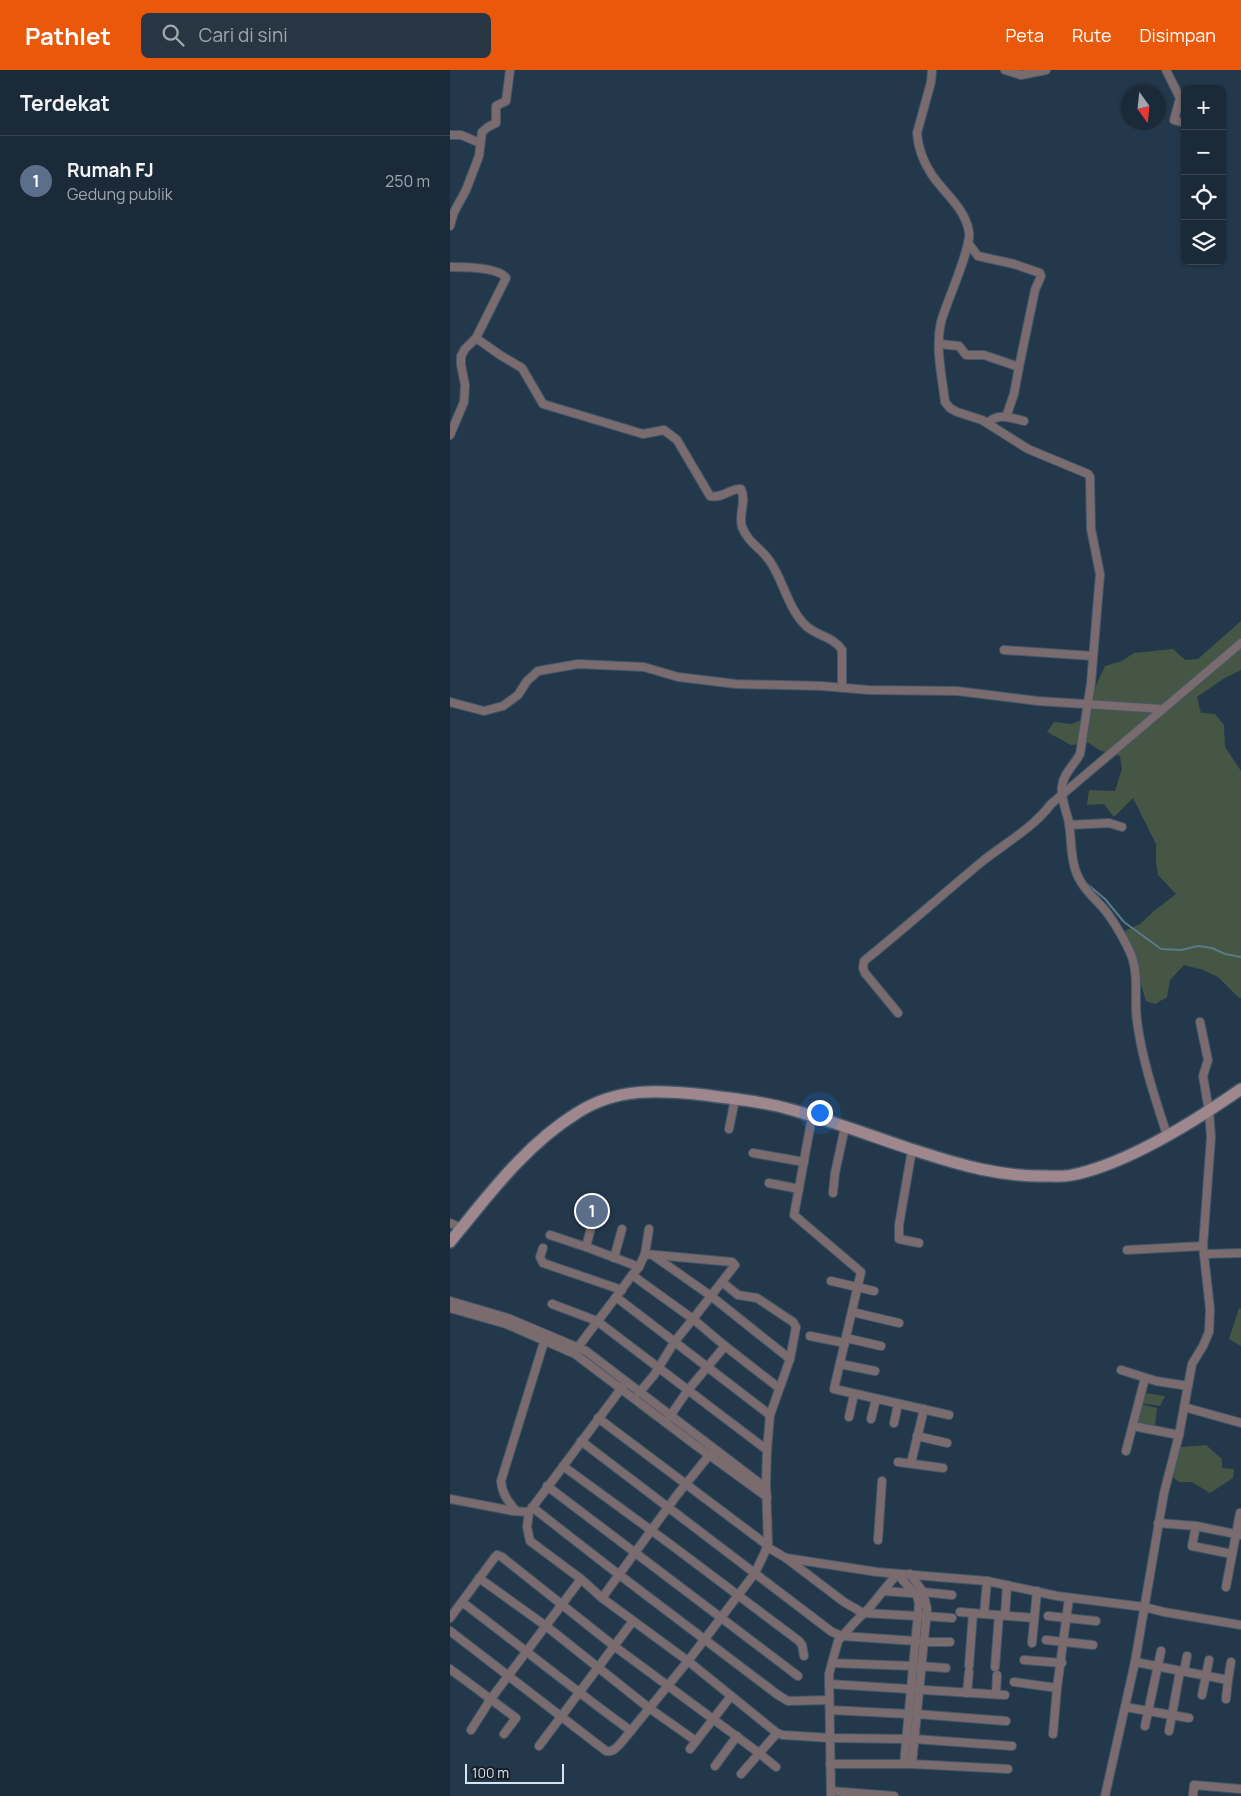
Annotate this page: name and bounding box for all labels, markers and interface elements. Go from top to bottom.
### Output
search box [141,13,491,58]
text: Pathlet [25,19,111,52]
icon: search [159,21,187,49]
text: Cari di sini [199,22,288,48]
text: Peta [1005,23,1044,47]
text: Rute [1072,23,1111,47]
text: Disimpan [1139,23,1216,47]
north arrow [1121,85,1166,130]
map controls [1181,85,1226,265]
button: + [1181,85,1226,130]
text: Terdekat [20,89,110,117]
button: − [1181,130,1226,175]
text: Rumah FJ [67,157,154,183]
text: 1 [32,170,40,192]
text: 250 m [385,170,430,192]
button: locate [1181,175,1226,220]
text: Gedung publik [67,183,173,205]
button: layers [1181,220,1226,265]
your location [807,1100,833,1126]
pin: 1 [576,1192,608,1230]
scale bar [465,1761,564,1784]
text: 100 m [472,1763,509,1782]

